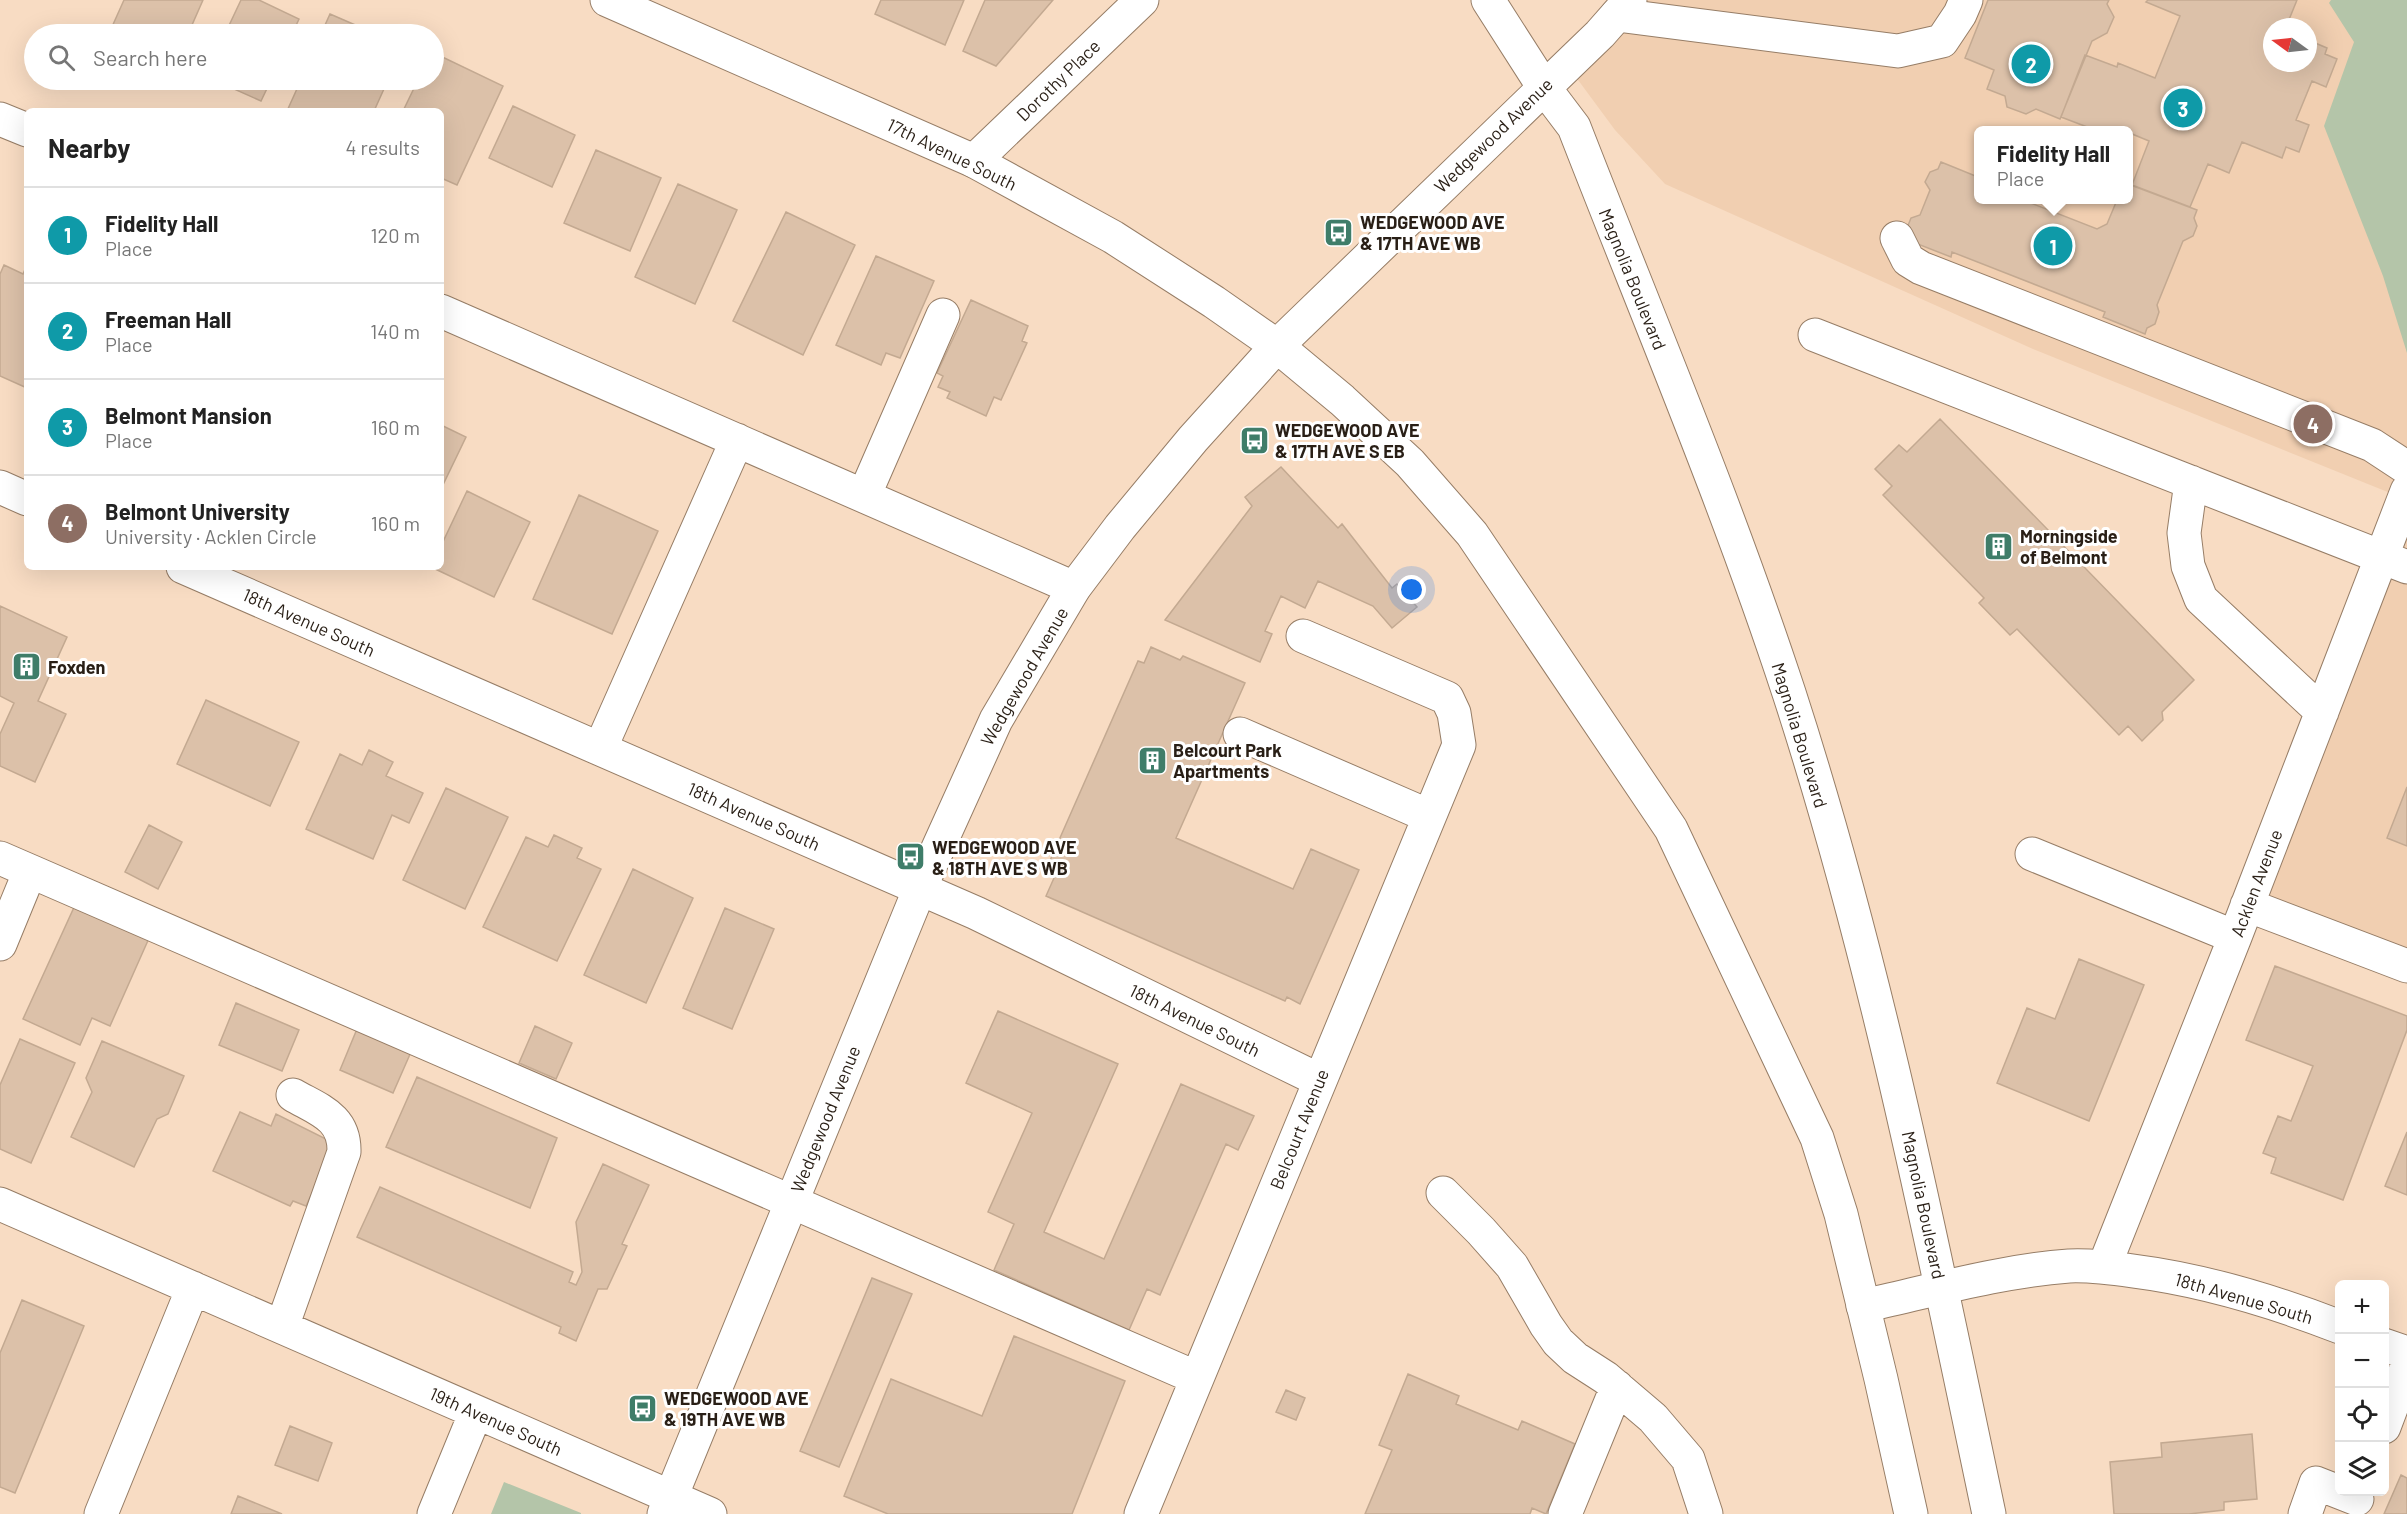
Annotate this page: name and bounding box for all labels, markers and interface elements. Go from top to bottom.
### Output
north arrow [2263,18,2317,72]
search box [24,24,444,90]
street label: Dorothy Place [1012,35,1104,125]
icon: search [45,41,78,74]
pin: 2 [2012,42,2050,86]
text: Search here [93,44,207,70]
street label: Wedgewood Avenue [1429,73,1557,197]
pin: 3 [2164,86,2202,130]
street label: 17th Avenue South [883,113,1021,195]
popup [1974,126,2133,204]
text: Nearby [48,132,130,163]
text: 4 results [345,135,420,159]
text: Fidelity Hall [1997,140,2110,166]
text: Place [1997,166,2044,190]
street label: Magnolia Boulevard [1595,205,1671,353]
text: Fidelity Hall [105,210,218,236]
place label: WEDGEWOOD AVE & 17TH AVE WB [1360,211,1505,254]
bus stop icon: WEDGEWOOD AVE & 17TH AVE WB [1323,216,1355,248]
text: 1 [64,223,71,247]
text: 120 m [370,223,420,247]
pin: 1 [2034,224,2072,268]
text: Place [105,236,153,260]
text: Freeman Hall [105,306,231,332]
text: 2 [62,319,73,343]
text: 140 m [370,319,420,343]
text: Place [105,332,153,356]
text: Belmont Mansion [105,402,272,428]
pin: 4 [2294,402,2332,446]
text: 3 [62,415,73,439]
text: 160 m [371,415,420,439]
place label: WEDGEWOOD AVE & 17TH AVE S EB [1275,419,1420,462]
bus stop icon: WEDGEWOOD AVE & 17TH AVE S EB [1238,424,1270,456]
text: Place [105,428,153,452]
text: Belmont University [105,498,290,524]
text: 4 [61,511,74,535]
text: 160 m [371,511,420,535]
text: University · Acklen Circle [105,524,317,548]
place label: Morningside of Belmont [2020,525,2118,568]
building icon: Morningside of Belmont [1983,530,2015,562]
your location [1397,575,1426,604]
street label: 18th Avenue South [239,583,379,661]
street label: Wedgewood Avenue [975,603,1073,749]
building icon: Foxden [11,651,43,683]
place label: Foxden [48,656,105,678]
street label: Magnolia Boulevard [1767,660,1833,810]
place label: Belcourt Park Apartments [1173,739,1282,782]
building icon: Belcourt Park Apartments [1136,744,1168,776]
street label: 18th Avenue South [684,777,824,855]
street label: Acklen Avenue [2225,826,2287,940]
place label: WEDGEWOOD AVE & 18TH AVE S WB [932,836,1077,879]
bus stop icon: WEDGEWOOD AVE & 18TH AVE S WB [895,841,927,873]
street label: 18th Avenue South [1126,979,1264,1061]
street label: Wedgewood Avenue [786,1042,864,1196]
street label: Belcourt Avenue [1265,1066,1333,1192]
street label: Magnolia Boulevard [1898,1129,1950,1281]
street label: 18th Avenue South [2172,1268,2316,1328]
map controls [2335,1280,2389,1496]
button: + [2335,1280,2389,1334]
button: − [2335,1334,2389,1388]
street label: 19th Avenue South [426,1382,566,1460]
place label: WEDGEWOOD AVE & 19TH AVE WB [664,1387,809,1430]
button: locate [2335,1388,2389,1442]
bus stop icon: WEDGEWOOD AVE & 19TH AVE WB [627,1392,659,1424]
button: layers [2335,1442,2389,1496]

